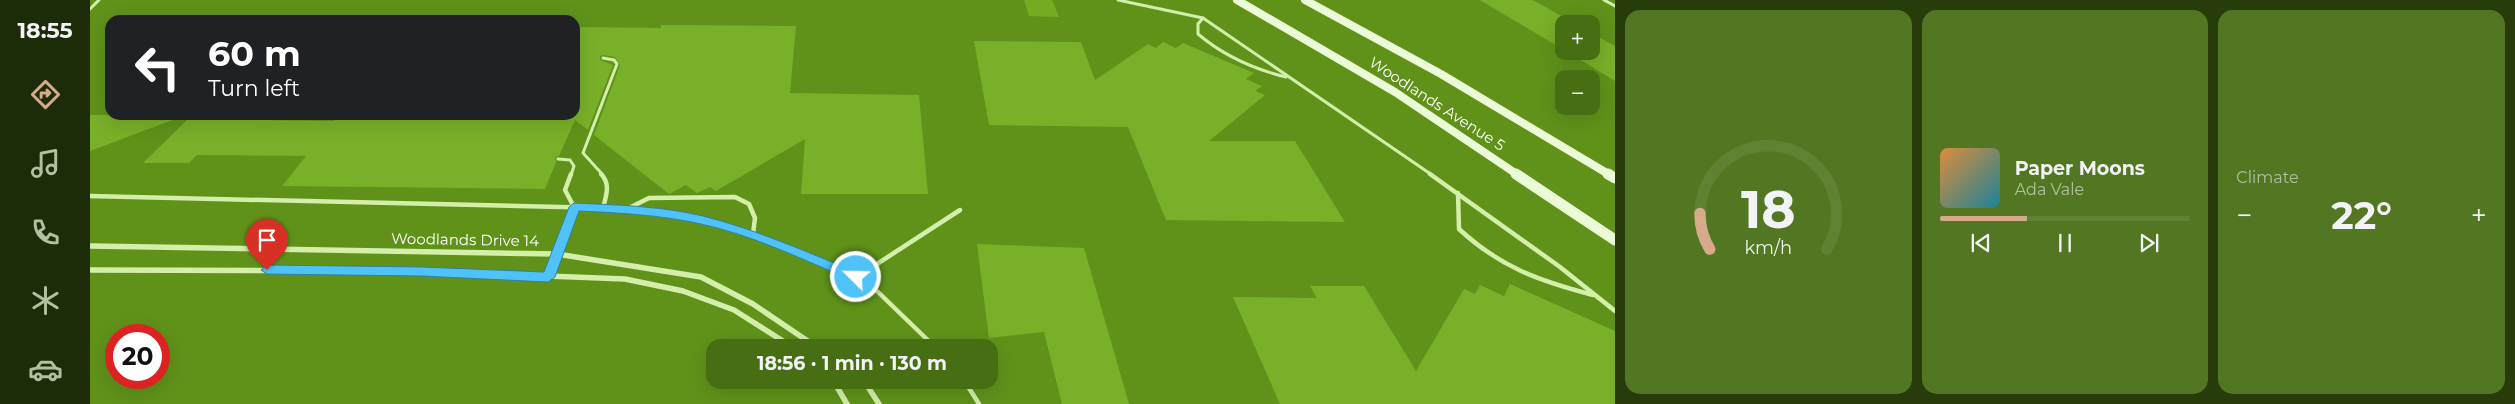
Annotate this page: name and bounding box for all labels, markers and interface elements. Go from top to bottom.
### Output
map controls [1555,15,1600,115]
button: + [1555,15,1600,60]
text: 18:55 [18,17,72,44]
text: 60 m [208,32,301,75]
icon: left [125,35,190,100]
street label: Woodlands Avenue 5 [1366,53,1509,155]
button: − [1555,70,1600,115]
text: Turn left [208,75,300,102]
icon: directions [28,77,63,112]
icon: music [28,146,63,181]
text: Paper Moons [2015,157,2145,180]
text: Climate [2236,168,2299,187]
text: 18 [1741,178,1796,241]
text: Ada Vale [2015,180,2084,199]
text: 22° [2331,192,2392,239]
text: − [2236,198,2252,232]
text: + [2471,198,2487,232]
icon: phone [28,215,63,250]
pin [246,219,288,270]
icon: arrive [253,226,281,254]
street label: Woodlands Drive 14 [391,229,539,250]
icon: previous [1967,229,1995,257]
icon: pause [2051,229,2079,257]
icon: next [2135,229,2163,257]
text: km/h [1745,237,1792,258]
position arrow [829,250,881,302]
icon: climate [28,283,63,318]
speed limit sign: 20 [105,324,170,389]
icon: car [28,352,63,387]
text: 18:56 · 1 min · 130 m [757,352,947,375]

